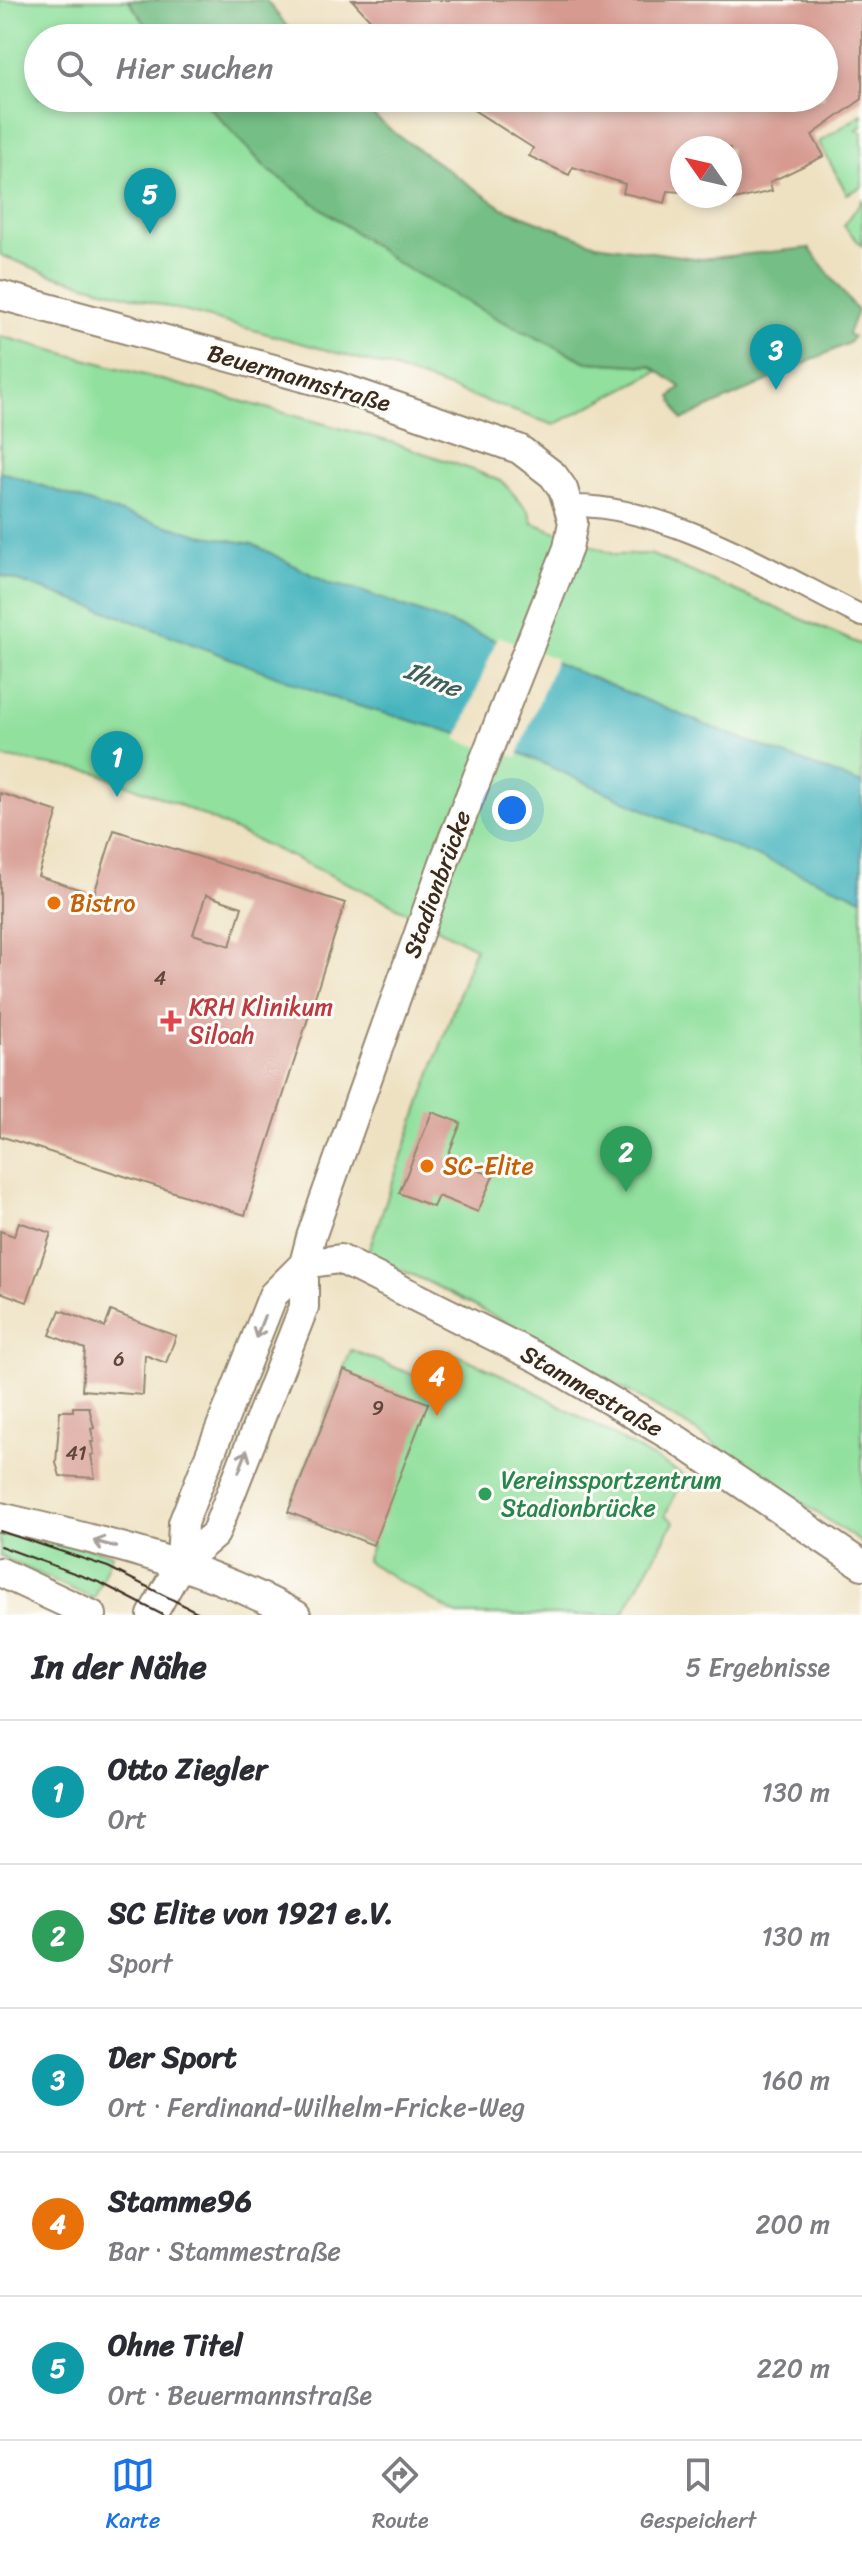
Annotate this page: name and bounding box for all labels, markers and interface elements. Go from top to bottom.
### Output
search box [24,24,838,112]
text: Hier suchen [116,41,273,95]
icon: search [52,46,96,90]
north arrow [670,136,742,208]
pin: 5 [124,168,176,234]
pin: 3 [750,324,802,390]
street label: Beuermannstraße [202,332,396,424]
water label: Ihme [397,647,470,712]
pin: 1 [91,731,143,797]
your location [492,790,532,830]
street label: Stadionbrücke [391,804,483,964]
place label: Bistro [70,882,135,924]
marker: Bistro [45,894,63,912]
house number: 4 [154,961,166,996]
place label: KRH Klinikum Siloah [189,986,333,1056]
marker: KRH Klinikum Siloah [160,1010,182,1032]
pin: 2 [600,1126,652,1192]
place label: SC-Elite [443,1145,534,1187]
marker: SC-Elite [418,1157,436,1175]
one-way arrow [252,1314,267,1339]
street label: Stammestraße [513,1333,671,1449]
house number: 6 [113,1342,125,1377]
pin: 4 [411,1350,463,1416]
house number: 9 [372,1391,384,1426]
house number: 41 [65,1436,87,1471]
one-way arrow [237,1449,251,1474]
place label: Vereinssportzentrum Stadionbrücke [501,1459,722,1529]
marker: Vereinssportzentrum Stadionbrücke [476,1485,494,1503]
one-way arrow [93,1535,119,1550]
text: In der Nähe [32,1637,207,1697]
text: 5 Ergebnisse [686,1644,830,1690]
text: Otto Ziegler [108,1742,267,1796]
text: 1 [52,1769,64,1815]
text: 130 m [761,1769,830,1815]
text: Ort [108,1796,147,1842]
text: SC Elite von 1921 e.V. [108,1886,394,1940]
text: 2 [50,1913,66,1959]
text: 130 m [761,1913,830,1959]
text: Sport [108,1940,172,1986]
text: Der Sport [108,2030,237,2084]
text: 3 [51,2057,65,2103]
text: 160 m [761,2057,830,2103]
text: Ort · Ferdinand-Wilhelm-Fricke-Weg [108,2084,525,2130]
text: Stamme96 [108,2174,252,2228]
text: 4 [50,2201,66,2247]
text: 200 m [755,2201,830,2247]
text: Bar · Stammestraße [108,2228,341,2274]
text: Ohne Titel [108,2318,243,2372]
text: 5 [50,2345,66,2391]
text: 220 m [757,2345,830,2391]
text: Ort · Beuermannstraße [108,2372,372,2418]
tab: Karte [106,2453,160,2540]
tab: Route [372,2453,429,2540]
tab: Gespeichert [640,2453,756,2540]

